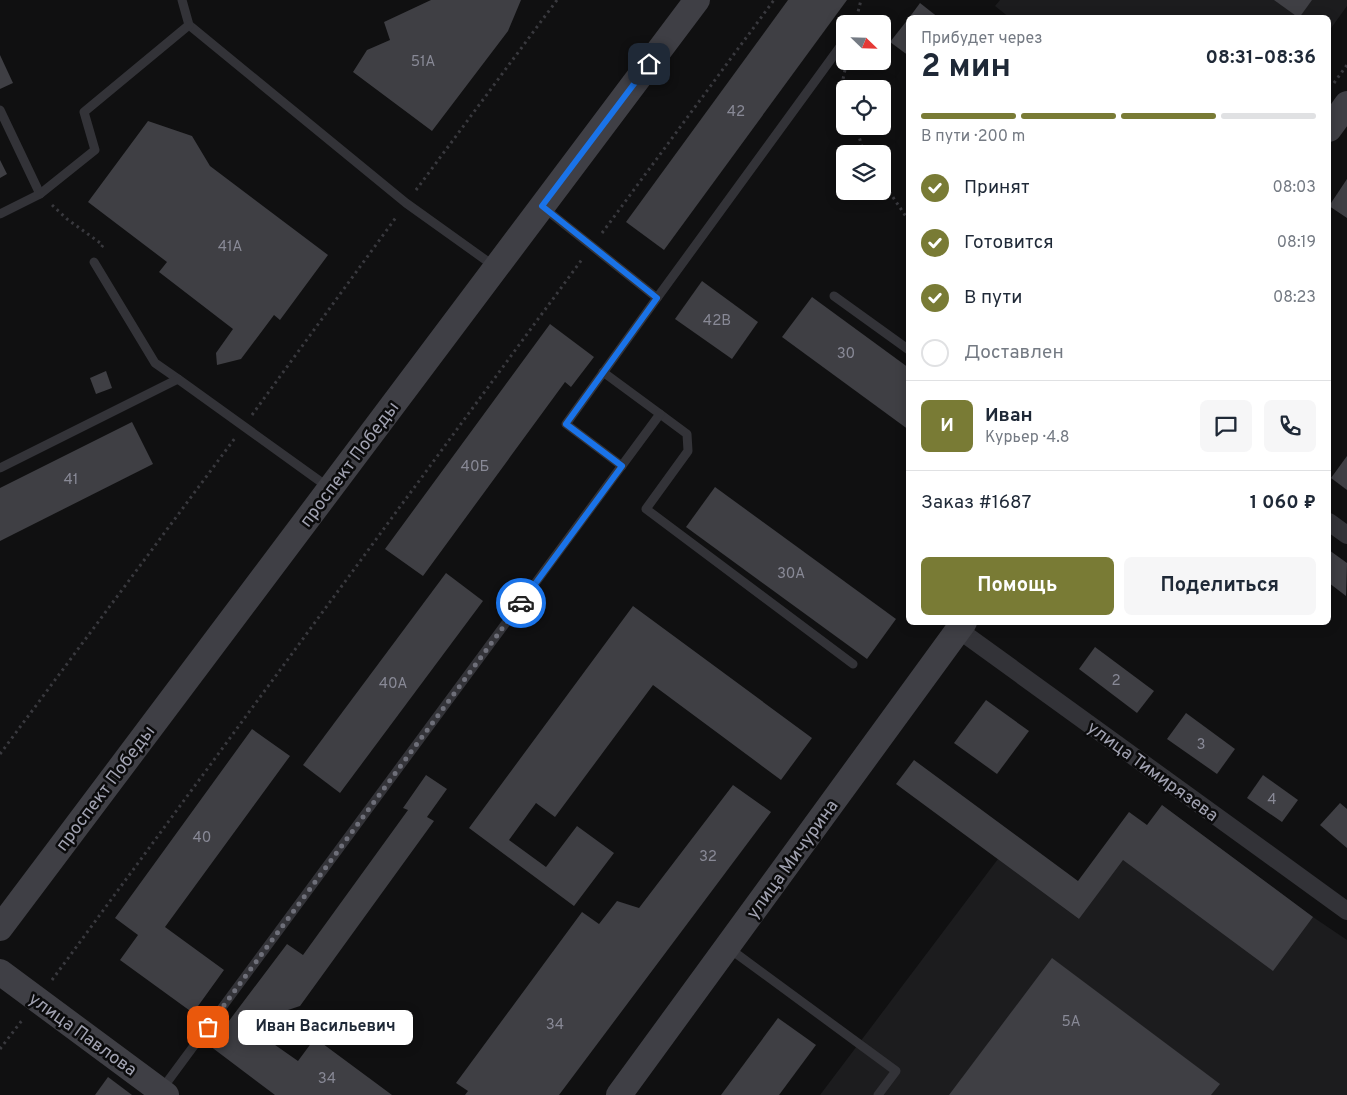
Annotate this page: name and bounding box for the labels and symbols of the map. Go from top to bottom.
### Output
north arrow [836,15,891,70]
pin [628,43,670,85]
house number: 51А [411,53,435,72]
house number: 42 [727,103,745,122]
house number: 41А [218,238,242,257]
house number: 42В [703,312,731,331]
house number: 30 [837,345,855,364]
street label: проспект Победы [295,397,405,532]
house number: 40Б [461,458,489,477]
house number: 41 [64,471,78,490]
house number: 30А [777,565,805,584]
courier [496,578,546,628]
house number: 2 [1111,672,1121,691]
house number: 40А [379,675,407,694]
street label: улица Тимирязева [1082,717,1222,828]
street label: проспект Победы [51,721,161,856]
house number: 3 [1196,736,1206,755]
house number: 4 [1267,791,1277,810]
street label: улица Мичурина [742,796,844,924]
house number: 40 [193,829,211,848]
house number: 32 [699,848,717,867]
street label: улица Павлова [23,988,141,1082]
pin [187,1006,229,1048]
callout: Иван Васильевич [238,1010,413,1044]
house number: 5А [1061,1013,1081,1032]
house number: 34 [546,1016,564,1035]
house number: 34 [318,1070,336,1089]

